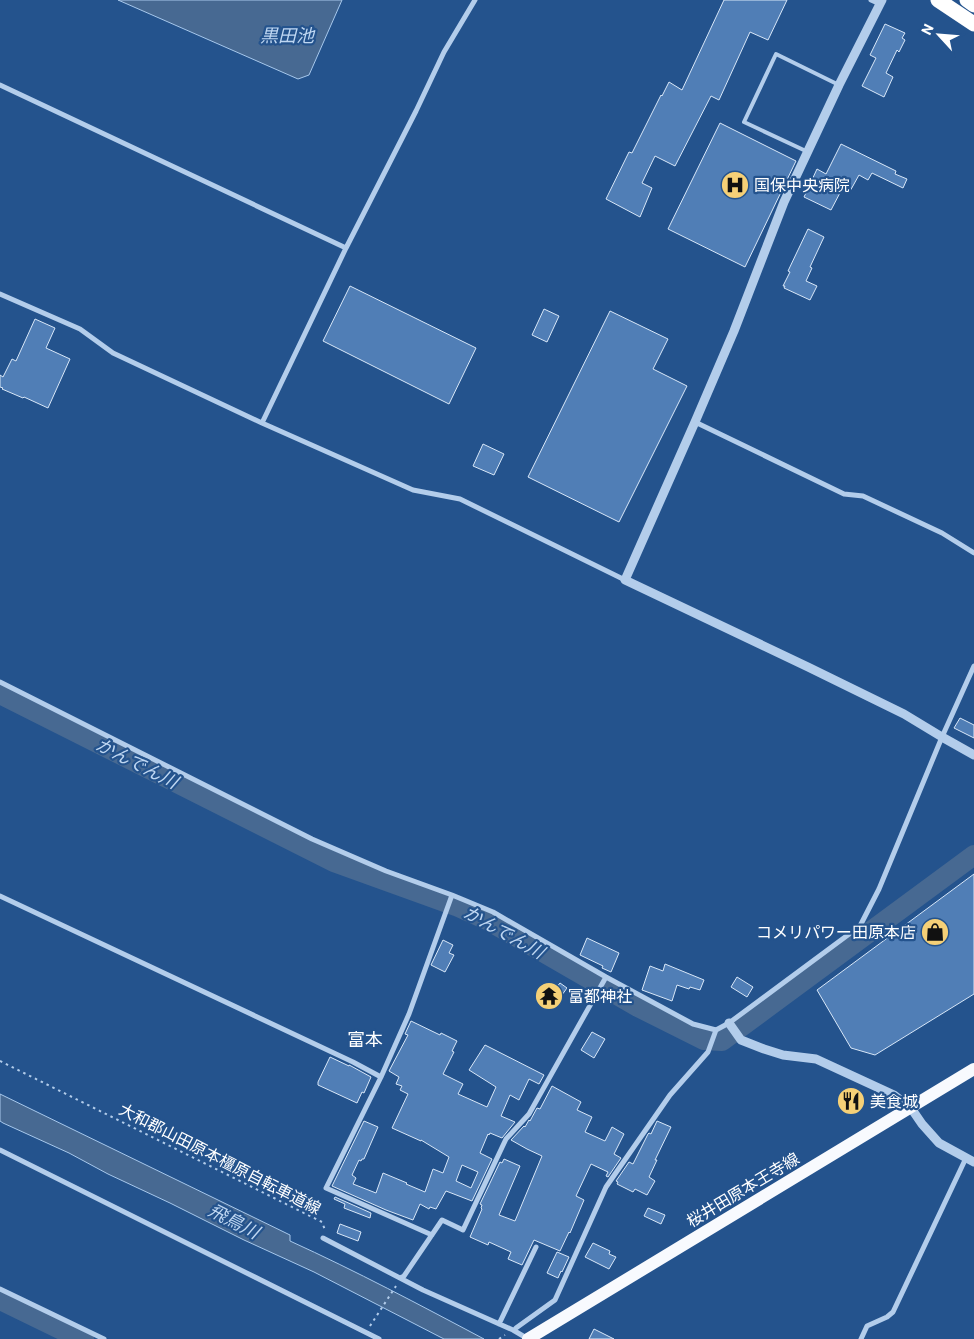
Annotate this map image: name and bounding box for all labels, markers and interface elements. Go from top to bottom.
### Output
north arrow [914,10,964,60]
text: N [918,21,937,37]
water label: 黒田池 [260,25,316,46]
hospital icon: 国保中央病院 [720,170,750,200]
place label: 国保中央病院 [754,176,850,195]
water label: かんでん川 [93,733,183,793]
water label: かんでん川 [460,901,550,964]
shop icon: コメリパワー田原本店 [920,917,950,947]
place label: コメリパワー田原本店 [756,923,916,942]
temple icon: 富都神社 [534,981,564,1011]
place label: 富都神社 [568,987,632,1006]
district label: 富本 [347,1029,383,1050]
restaurant icon: 美食城 [836,1086,866,1116]
place label: 美食城 [870,1092,918,1111]
street label: 大和郡山田原本橿原自転車道線 [116,1100,324,1218]
street label: 桜井田原本王寺線 [683,1149,803,1231]
water label: 飛鳥川 [205,1199,265,1244]

